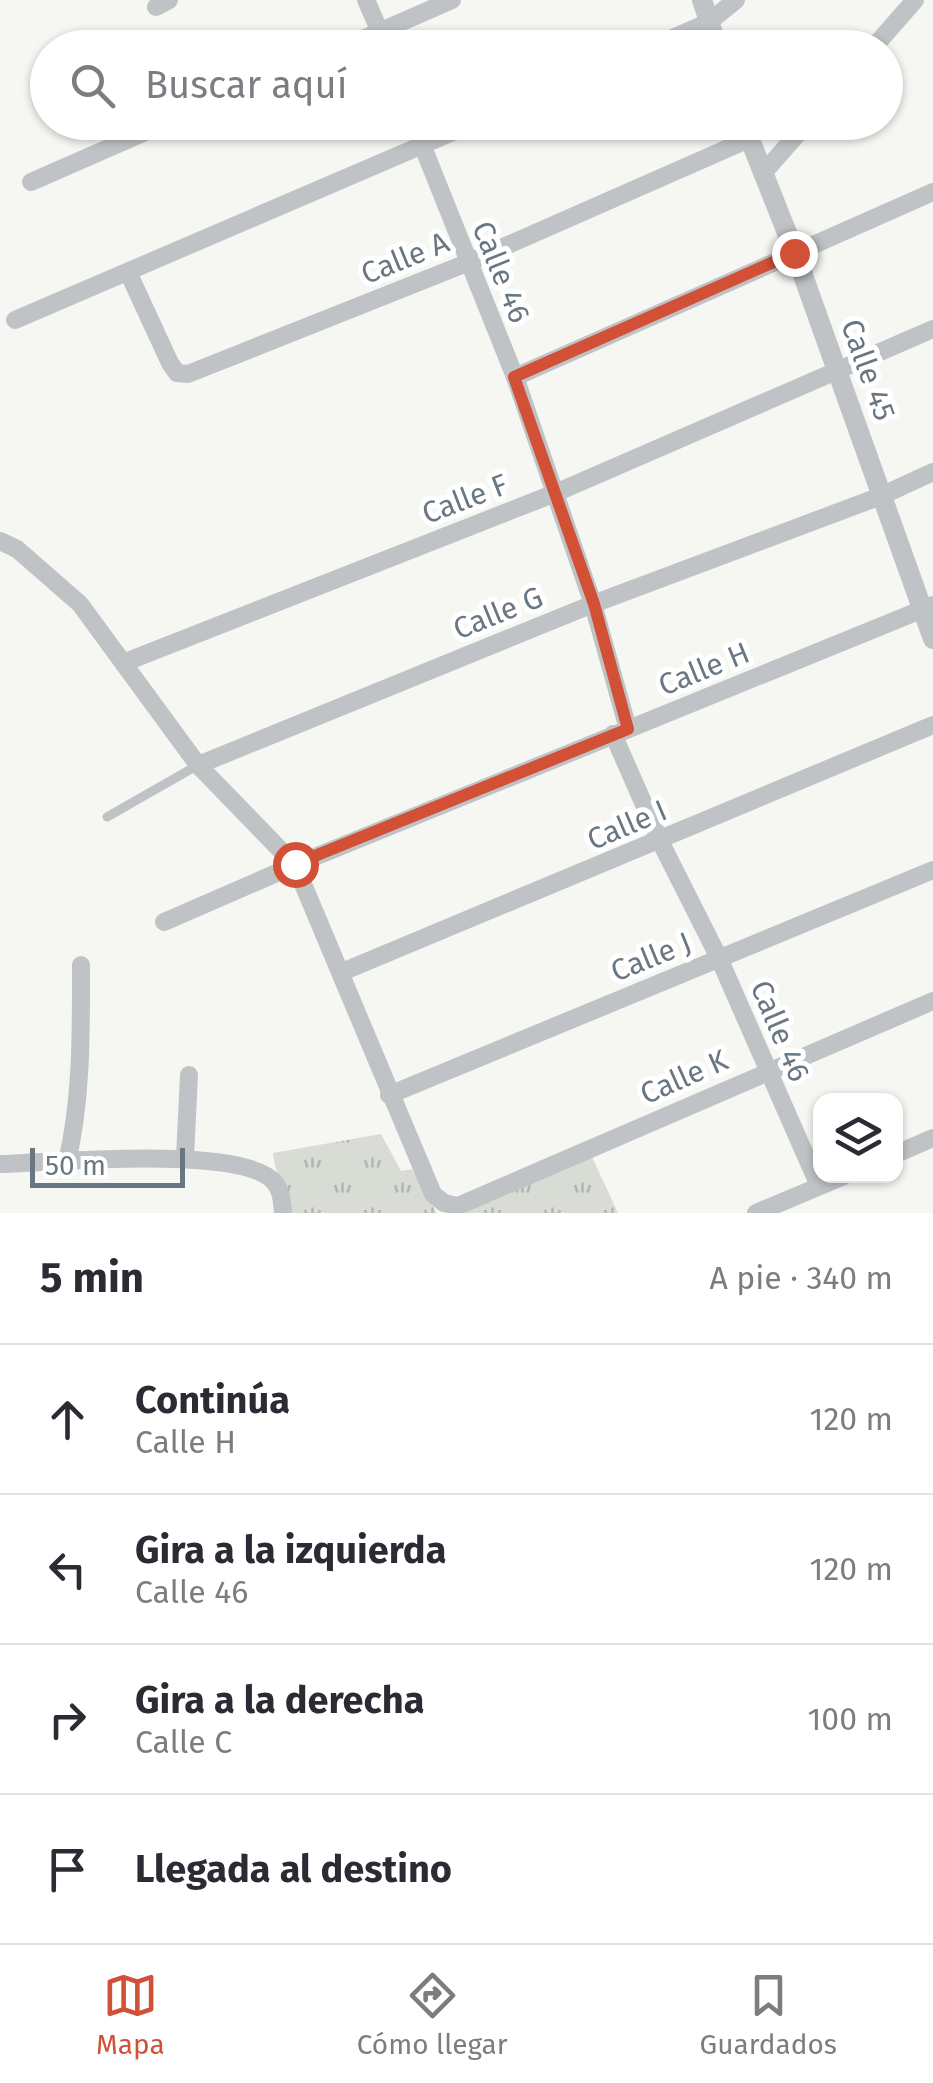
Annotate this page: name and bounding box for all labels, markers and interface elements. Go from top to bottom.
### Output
search box [30,30,903,140]
icon: search [65,58,120,113]
text: Buscar aquí [145,62,347,108]
street label: Calle 46 [464,216,538,328]
street label: Calle A [356,224,455,292]
route end [772,231,818,277]
street label: Calle 45 [833,315,903,425]
street label: Calle F [417,466,513,532]
street label: Calle G [448,579,548,647]
street label: Calle H [653,635,755,703]
street label: Calle I [582,792,672,858]
route start [273,842,319,888]
street label: Calle J [606,925,696,989]
street label: Calle 46 [743,975,817,1087]
street label: Calle K [635,1042,734,1112]
map controls [813,1093,903,1183]
button: layers [813,1093,903,1183]
scale bar [30,1143,185,1188]
text: 50 m [45,1149,106,1182]
text: 5 min [40,1253,144,1303]
text: A pie · 340 m [709,1259,893,1297]
text: Continúa [135,1377,290,1423]
icon: ahead [40,1392,95,1447]
text: 120 m [810,1400,893,1438]
text: Calle H [135,1423,236,1461]
text: Gira a la izquierda [135,1527,447,1573]
icon: left [40,1542,95,1597]
text: 120 m [810,1550,893,1588]
text: Calle 46 [135,1573,248,1611]
text: Gira a la derecha [135,1677,425,1723]
icon: right [40,1692,95,1747]
text: 100 m [808,1700,893,1738]
text: Calle C [135,1723,232,1761]
icon: arrive [40,1842,95,1897]
text: Llegada al destino [135,1846,452,1892]
tab: Mapa [96,1968,165,2061]
tab: Cómo llegar [357,1968,508,2061]
tab: Guardados [700,1968,837,2061]

